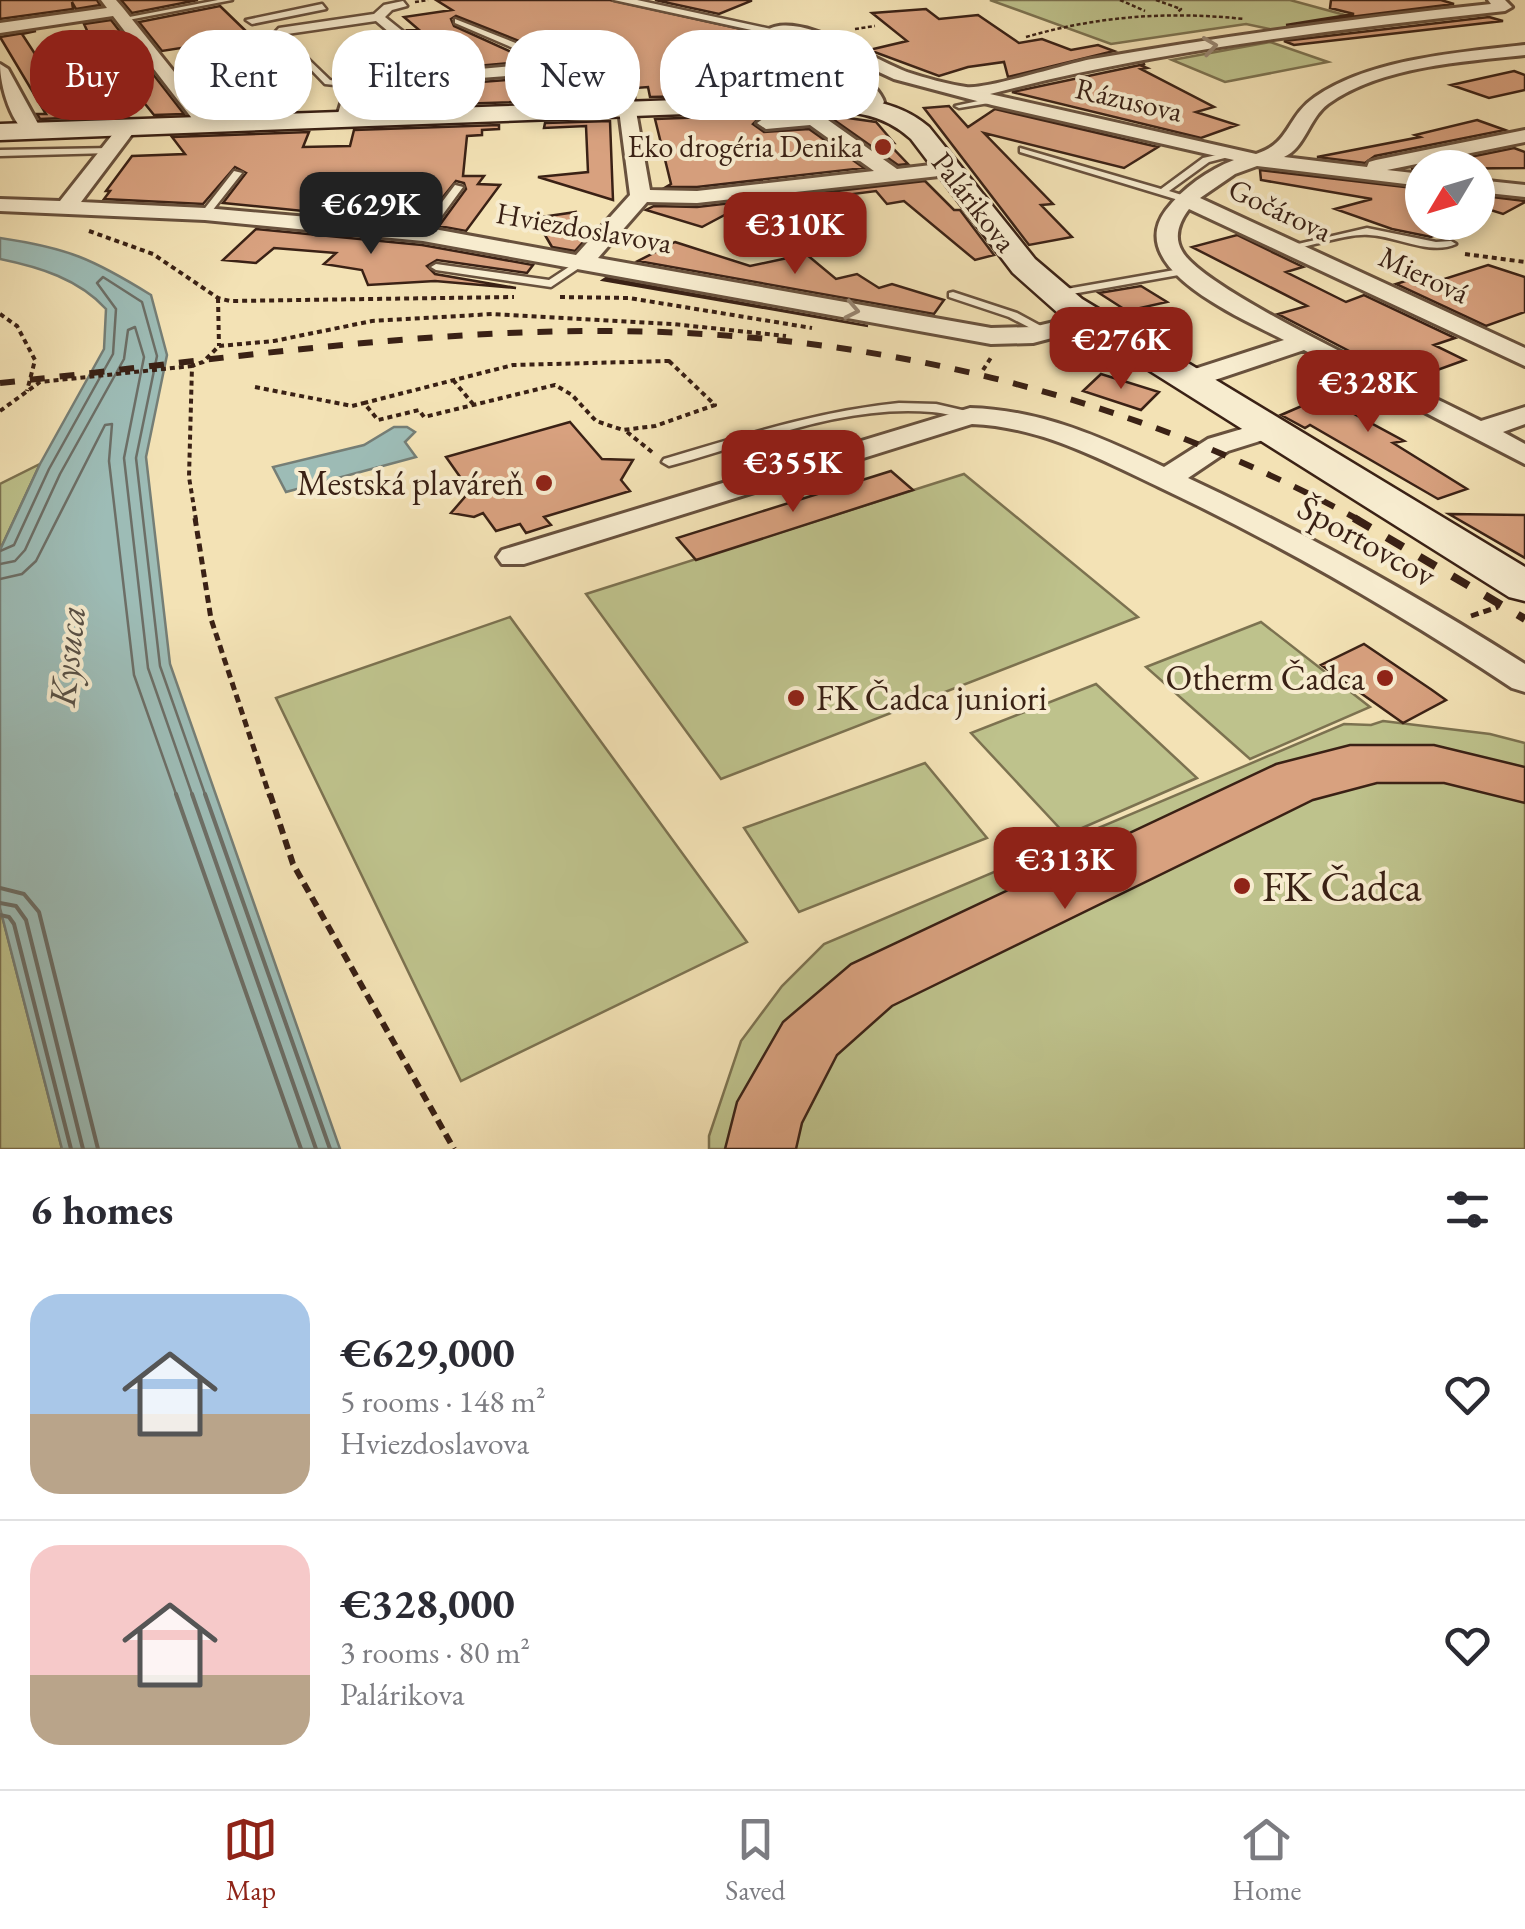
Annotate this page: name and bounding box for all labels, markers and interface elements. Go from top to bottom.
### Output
chip: Buy [30,30,154,120]
chip: Rent [174,30,312,120]
chip: Filters [332,30,485,120]
chip: New [505,30,640,120]
chip: Apartment [660,30,879,120]
one-way arrow [1201,36,1218,57]
street label: Rázusova [1072,68,1186,131]
place label: Eko drogéria Denika [627,127,863,166]
marker: Eko drogéria Denika [872,136,894,158]
street label: Palárikova [923,144,1026,260]
north arrow [1405,150,1495,240]
map controls [1405,150,1495,240]
street label: Gočárova [1222,169,1338,250]
pin: €629K [301,172,441,257]
text: €629K [322,183,420,225]
pin: €310K [725,192,865,277]
street label: Hviezdoslavova [493,193,675,262]
text: €310K [746,203,844,245]
street label: Mierová [1373,237,1476,312]
one-way arrow [844,299,860,320]
pin: €276K [1051,307,1191,392]
text: €276K [1072,318,1170,360]
pin: €328K [1298,350,1438,435]
text: €328K [1319,361,1417,403]
pin: €355K [723,430,863,515]
text: €355K [744,441,842,483]
place label: Mestská plaváreň [297,460,524,505]
marker: Mestská plaváreň [533,472,555,494]
street label: Športovcov [1290,484,1445,597]
water label: Kysuca [37,603,96,710]
place label: Otherm Čadca [1165,655,1365,700]
marker: Otherm Čadca [1374,667,1396,689]
place label: FK Čadca juniori [816,675,1047,720]
marker: FK Čadca juniori [785,687,807,709]
pin: €313K [995,827,1135,912]
text: €313K [1016,838,1114,880]
place label: FK Čadca [1262,859,1422,914]
marker: FK Čadca [1231,875,1253,897]
text: 6 homes [30,1182,173,1237]
icon: filters [1440,1182,1495,1237]
text: €629,000 [340,1325,515,1380]
icon: home [110,1334,230,1454]
icon: heart [1440,1367,1495,1422]
text: 5 rooms · 148 m² [340,1380,546,1422]
text: Hviezdoslavova [340,1422,529,1464]
text: €328,000 [340,1576,515,1631]
icon: home [110,1585,230,1705]
icon: heart [1440,1618,1495,1673]
text: 3 rooms · 80 m² [340,1631,530,1673]
text: Palárikova [340,1673,464,1715]
tab: Map [223,1812,278,1908]
tab: Saved [725,1812,785,1908]
tab: Home [1232,1812,1302,1908]

